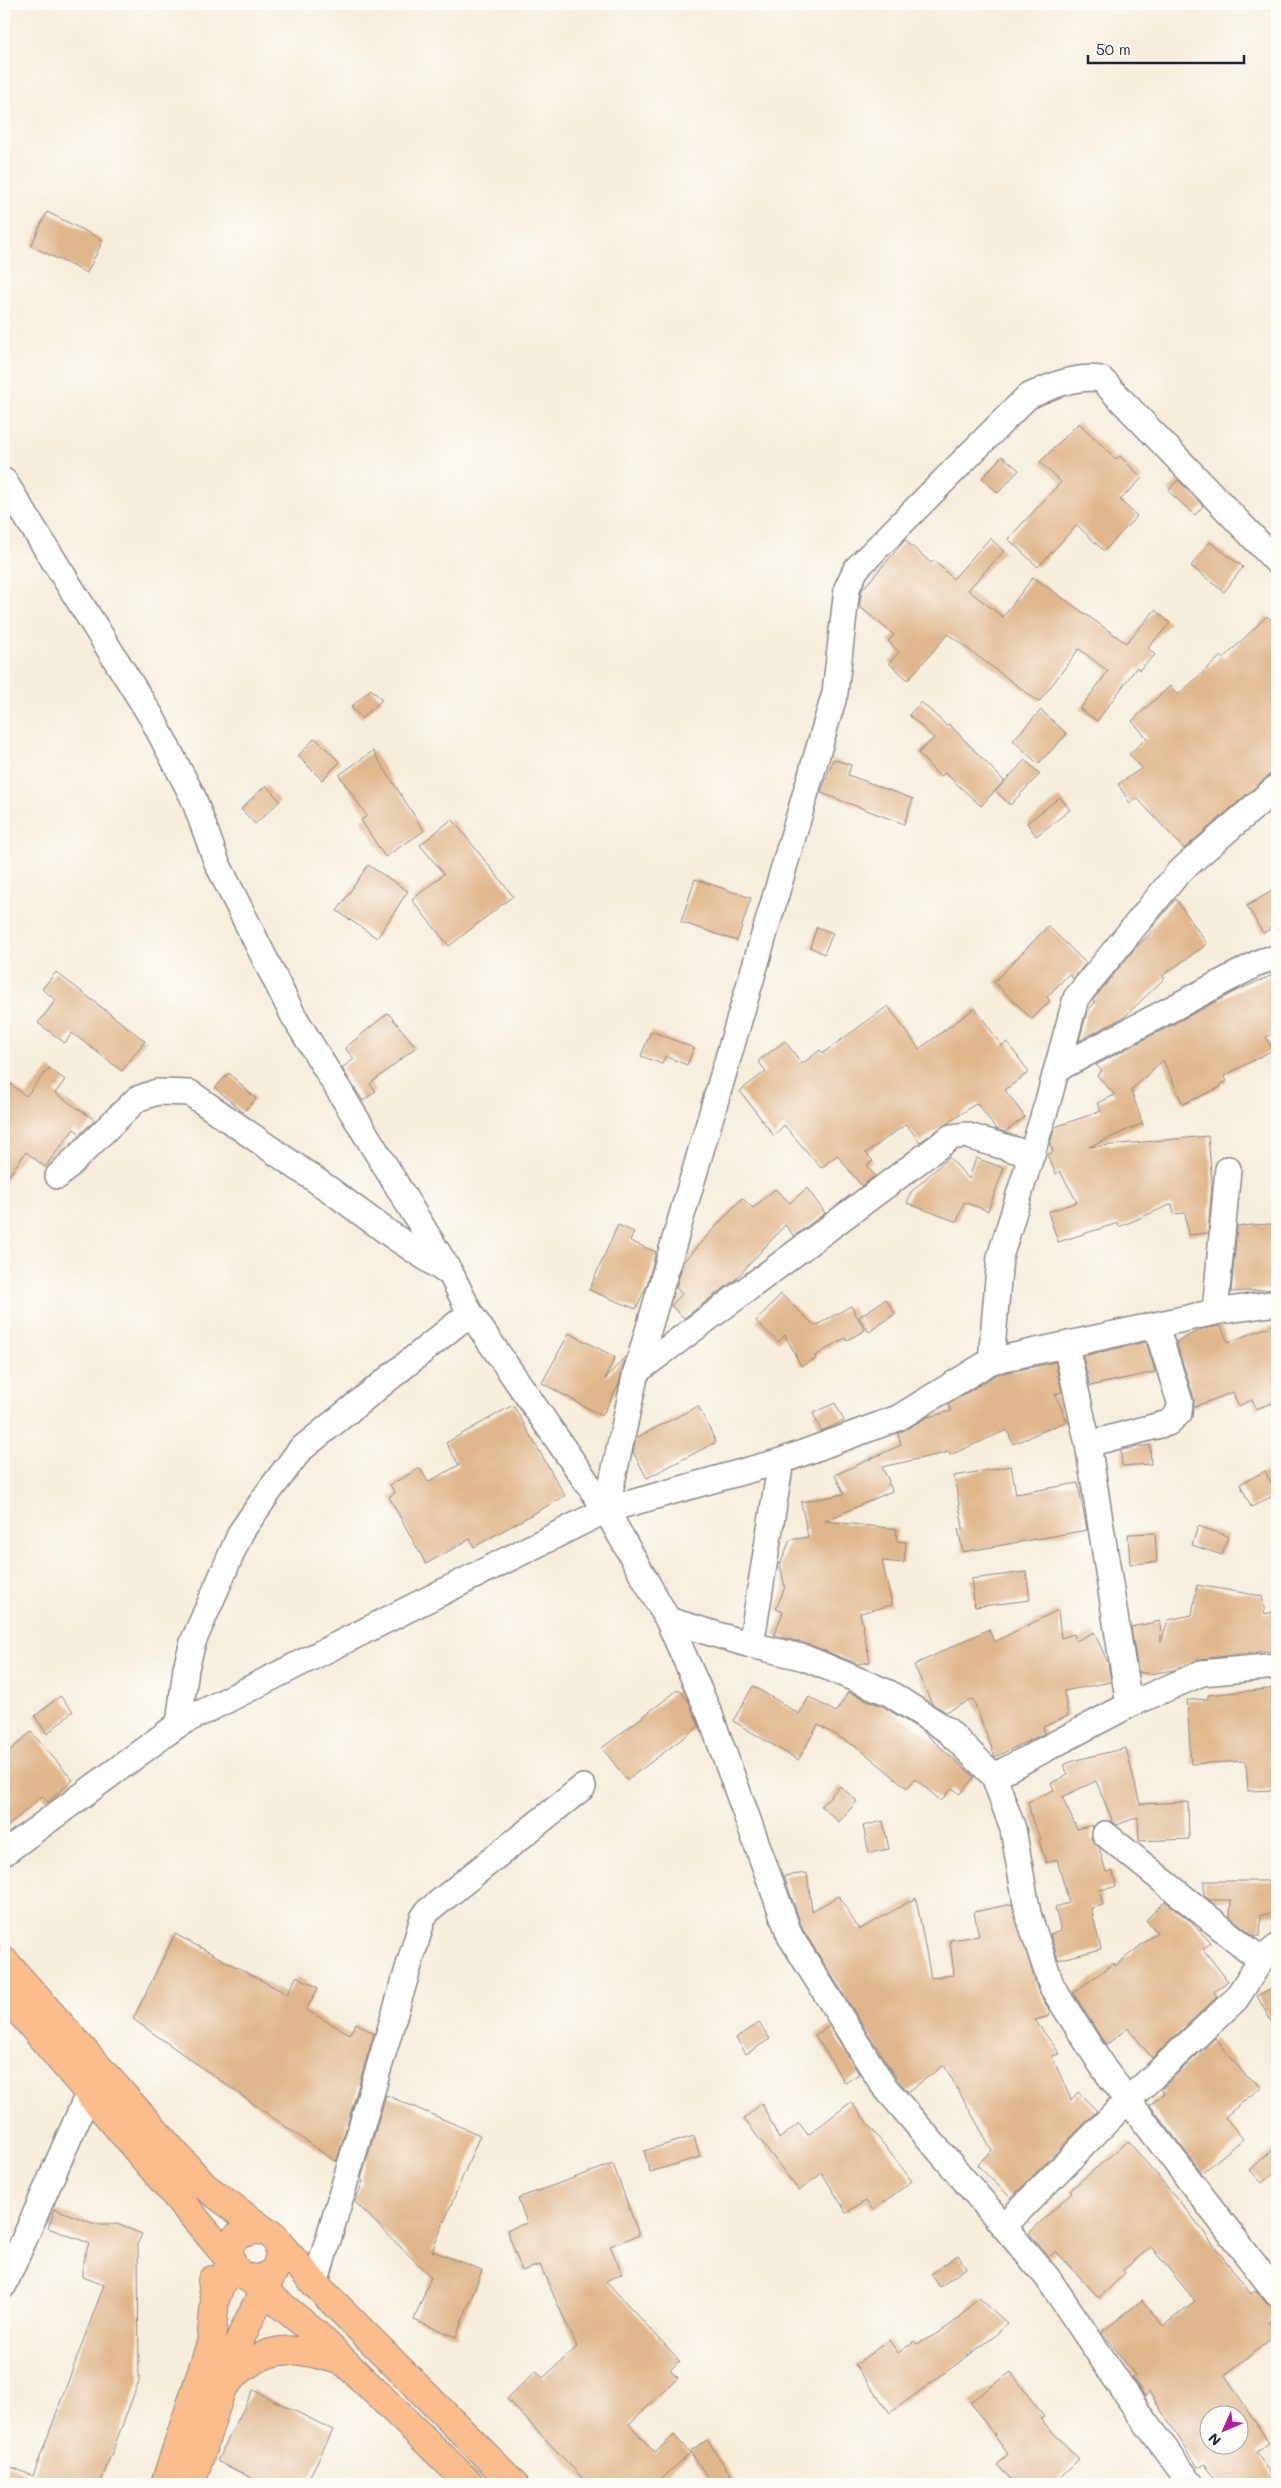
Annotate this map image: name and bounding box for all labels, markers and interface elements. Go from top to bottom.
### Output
scale bar [1088,32,1245,64]
text: 50 m [1096,39,1131,59]
north arrow [1198,2406,1248,2456]
text: N [1204,2429,1225,2450]

